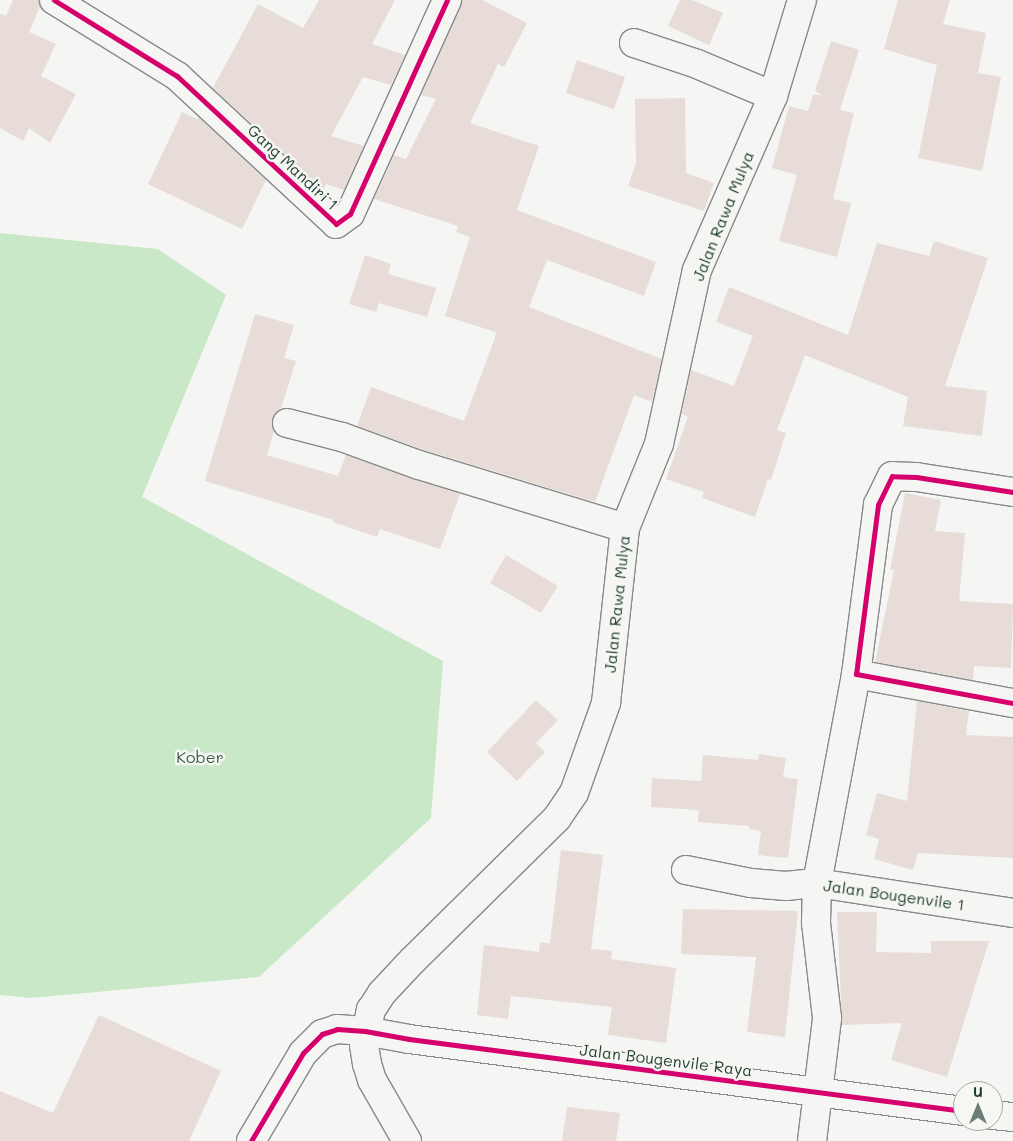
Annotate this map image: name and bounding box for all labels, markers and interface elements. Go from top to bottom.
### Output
street label: Gang Mandiri 1 [244,120,342,214]
street label: Jalan Rawa Mulya [688,148,758,284]
street label: Jalan Rawa Mulya [600,534,634,674]
park label: Kober [176,747,224,767]
street label: Jalan Bougenvile 1 [822,876,966,914]
street label: Jalan Bougenvile Raya [579,1040,753,1080]
north arrow [953,1081,1003,1131]
text: U [973,1082,983,1101]

